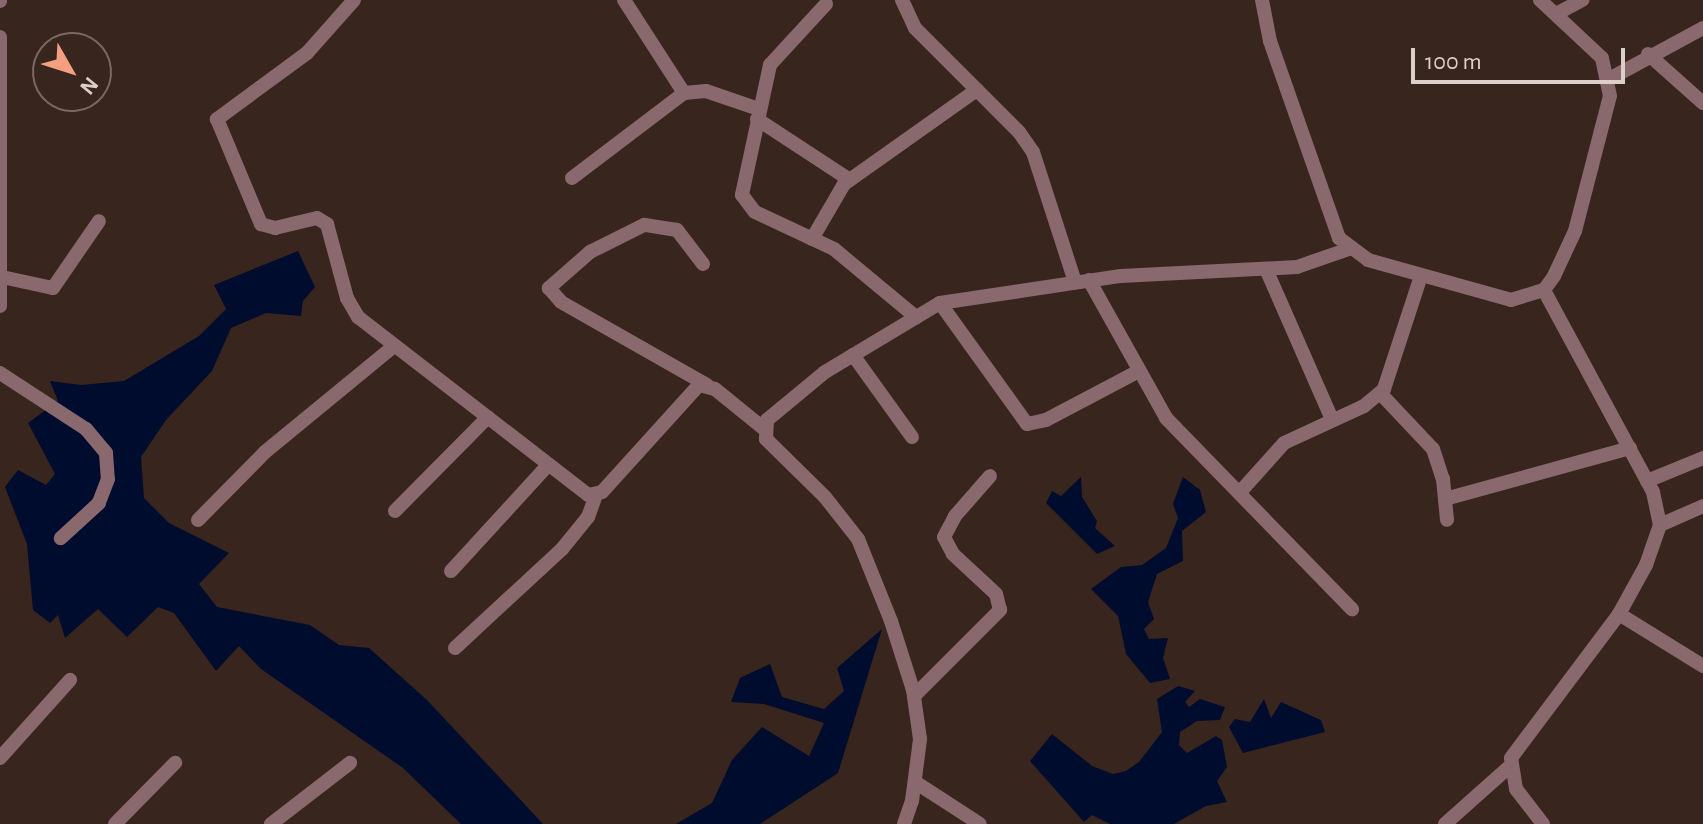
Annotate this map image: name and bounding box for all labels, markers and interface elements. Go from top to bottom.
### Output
north arrow [32,32,112,112]
scale bar [1415,32,1629,82]
text: 100 m [1425,50,1482,74]
text: N [76,73,102,99]

